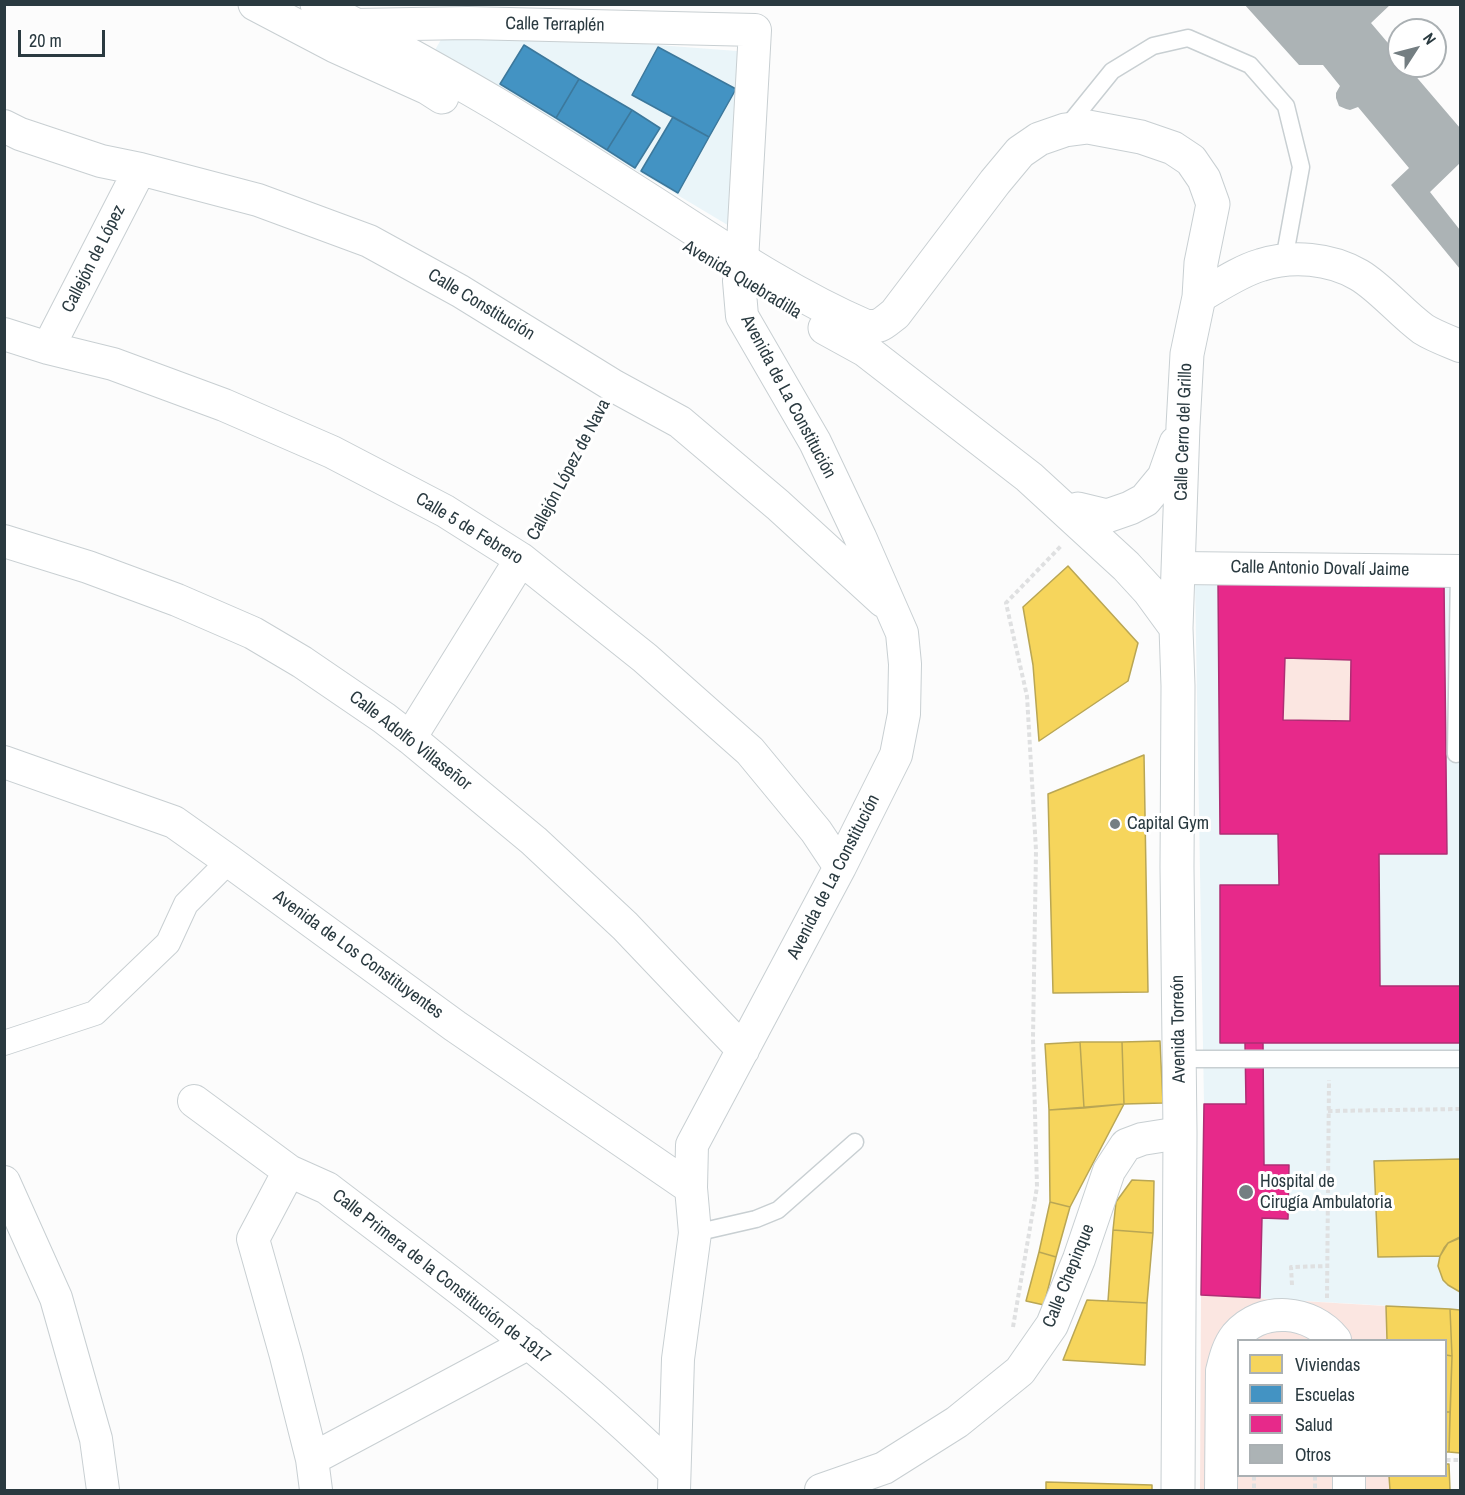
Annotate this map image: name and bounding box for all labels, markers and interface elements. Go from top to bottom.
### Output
street label: Calle Terraplén [505,13,605,37]
scale bar [21,18,108,56]
north arrow [1387,18,1447,78]
text: 20 m [29,28,62,53]
text: N [1418,28,1442,49]
street label: Callejón de López [58,201,130,317]
street label: Avenida Quebradilla [679,236,805,324]
street label: Calle Constitución [424,265,538,345]
street label: Avenida de La Constitución [736,312,840,482]
street label: Calle Cerro del Grillo [1171,363,1197,501]
street label: Callejón López de Nava [523,396,615,544]
street label: Calle 5 de Febrero [411,488,527,570]
street label: Calle Antonio Dovalí Jaime [1230,557,1410,581]
street label: Calle Adolfo Villaseñor [345,687,475,795]
street label: Avenida de La Constitución [783,791,885,963]
place label: Capital Gym [1127,813,1209,835]
marker: Capital Gym [1108,817,1122,831]
street label: Avenida de Los Constituyentes [269,886,447,1024]
street label: Avenida Torreón [1167,975,1191,1083]
place label: Hospital de Cirugía Ambulatoria [1260,1171,1392,1214]
marker: Hospital de Cirugía Ambulatoria [1237,1183,1255,1201]
street label: Calle Primera de la Constitución de 1917 [328,1185,554,1369]
street label: Calle Chepinque [1038,1221,1100,1331]
legend [1237,1339,1447,1477]
text: Viviendas [1295,1352,1360,1377]
text: Escuelas [1295,1382,1355,1407]
text: Salud [1295,1412,1333,1437]
text: Otros [1295,1442,1331,1467]

